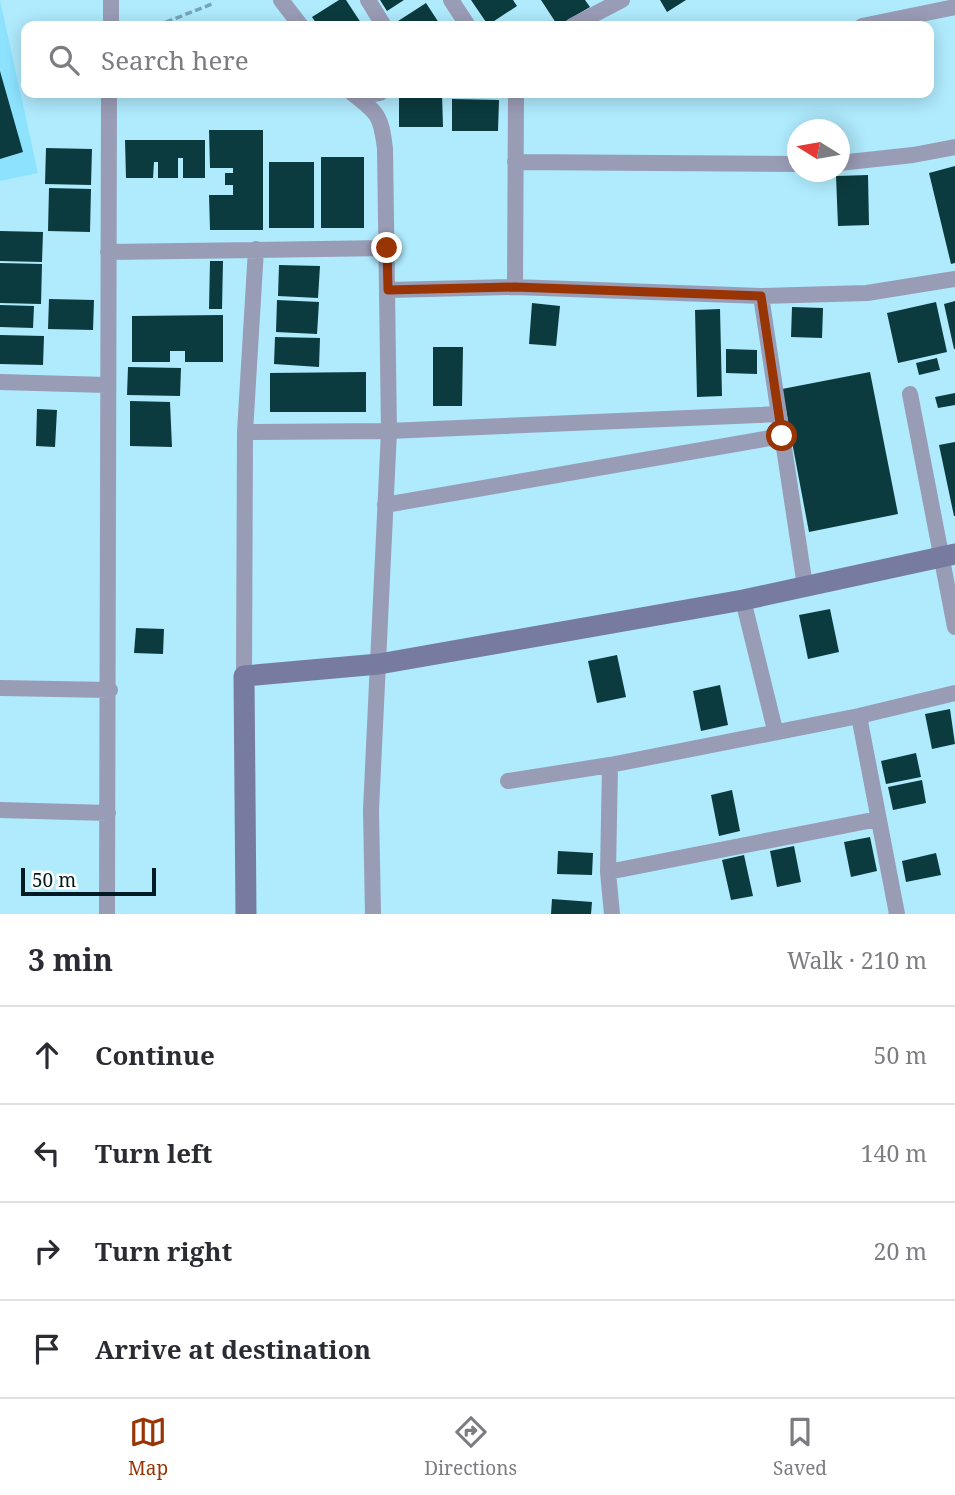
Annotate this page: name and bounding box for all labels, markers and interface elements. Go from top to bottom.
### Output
search box [21,21,934,98]
icon: search [45,41,83,79]
text: Search here [101,42,249,78]
north arrow [787,119,850,182]
route end [371,232,402,263]
route start [766,420,797,451]
scale bar [21,865,156,897]
text: 50 m [32,867,76,893]
text: 3 min [28,939,113,980]
text: Walk · 210 m [787,944,927,976]
icon: ahead [28,1036,66,1074]
text: Continue [95,1037,215,1073]
text: 50 m [874,1039,927,1071]
icon: left [28,1134,66,1172]
text: Turn left [95,1135,212,1171]
text: 140 m [861,1137,927,1169]
icon: right [28,1232,66,1270]
text: Turn right [95,1233,232,1269]
text: 20 m [874,1235,927,1267]
icon: arrive [28,1330,66,1368]
text: Arrive at destination [95,1331,371,1367]
tab: Map [128,1413,168,1481]
tab: Directions [424,1413,517,1481]
tab: Saved [773,1413,827,1481]

